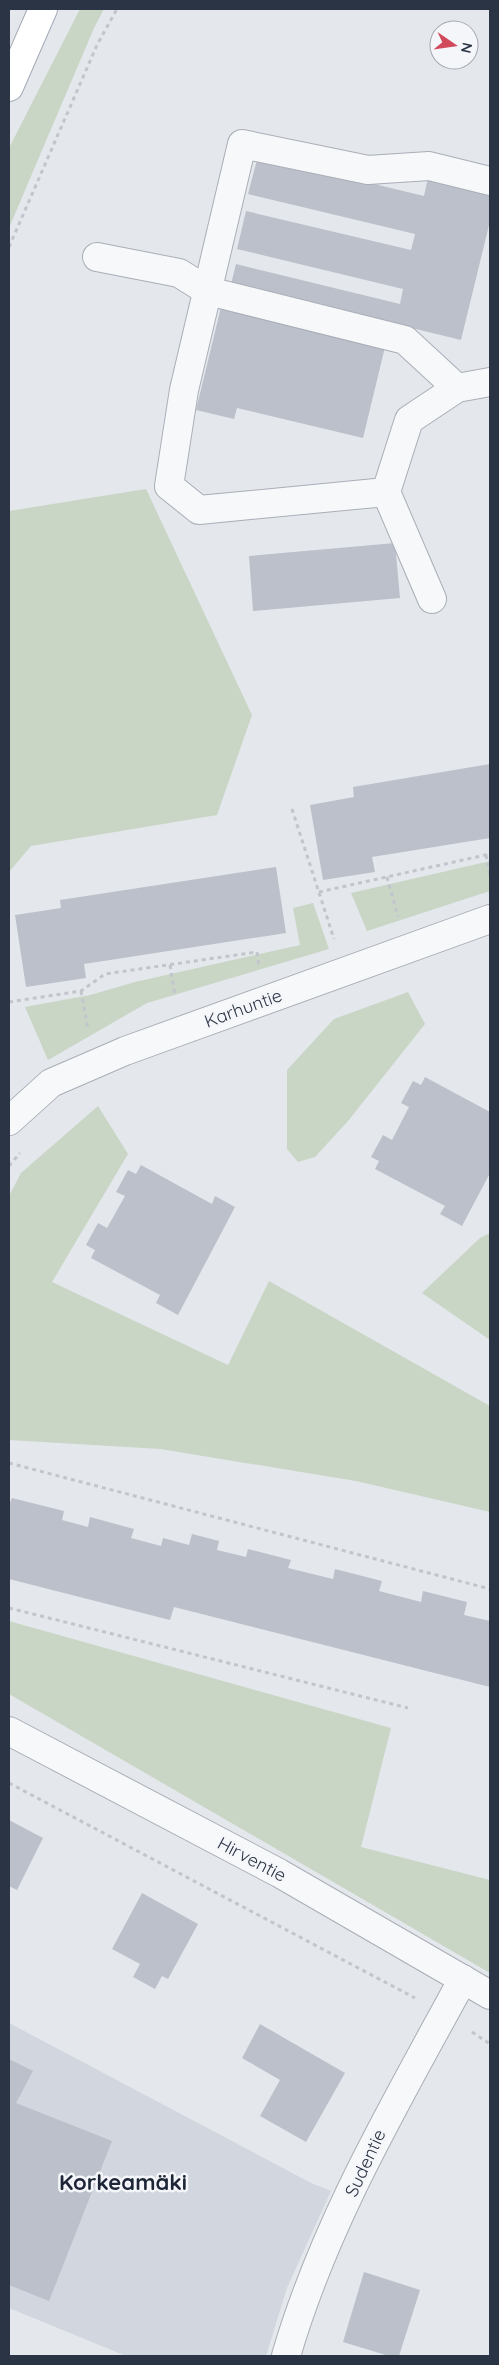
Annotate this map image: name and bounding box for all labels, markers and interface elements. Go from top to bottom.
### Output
north arrow [429,20,479,70]
text: N [457,41,477,55]
street label: Karhuntie [201,983,285,1033]
street label: Hirventie [214,1831,290,1887]
street label: Sudentie [339,2126,391,2200]
district label: Korkeamäki [59,2168,187,2196]

